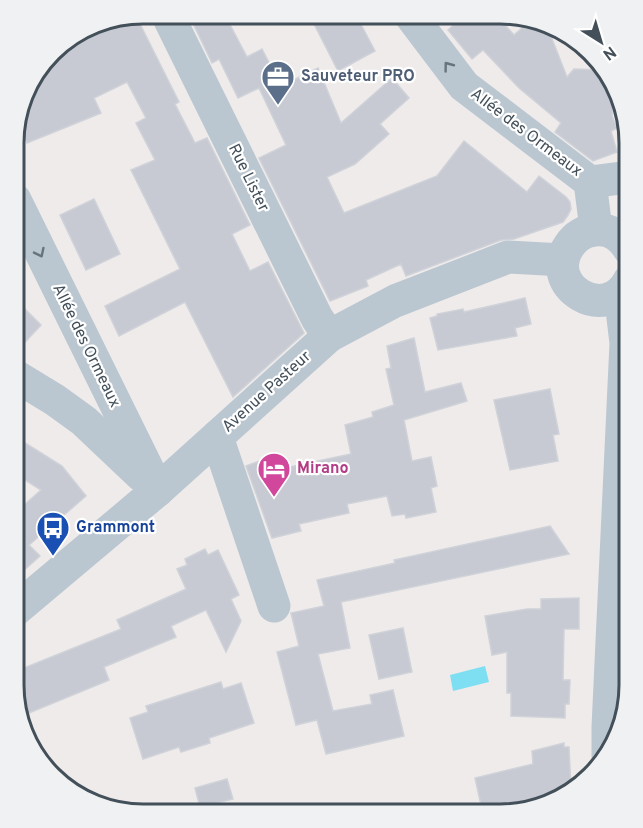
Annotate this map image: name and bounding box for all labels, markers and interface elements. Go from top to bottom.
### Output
north arrow [571,12,631,72]
text: N [598,41,619,64]
office icon: Sauveteur PRO [260,59,296,106]
one-way arrow [445,61,456,72]
place label: Sauveteur PRO [301,67,415,87]
street label: Allée des Ormeaux [466,84,586,182]
street label: Rue Lister [223,141,273,215]
one-way arrow [33,247,44,258]
street label: Allée des Ormeaux [47,281,125,411]
street label: Avenue Pasteur [218,347,316,437]
hotel icon: Mirano [256,451,292,498]
place label: Mirano [297,459,349,479]
bus stop icon: Grammont [35,510,71,557]
place label: Grammont [76,518,155,538]

